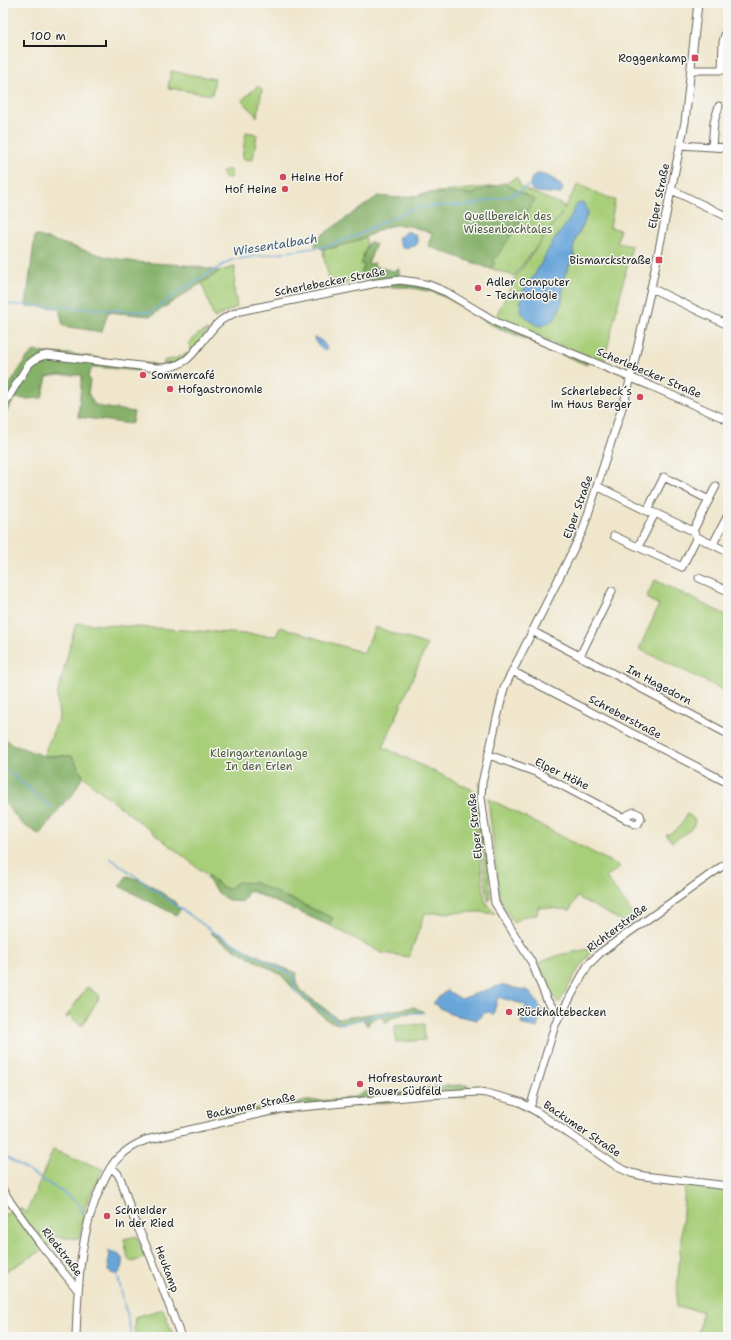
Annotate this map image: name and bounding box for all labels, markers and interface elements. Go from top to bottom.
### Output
scale bar [24,22,106,48]
text: 100 m [30,28,66,44]
place label: Roggenkamp [618,51,687,66]
marker: Roggenkamp [690,53,700,63]
street label: Elper Straße [645,162,673,230]
place label: Heine Hof [291,170,344,185]
marker: Heine Hof [278,172,288,182]
place label: Hof Heine [225,182,277,197]
marker: Hof Heine [280,184,290,194]
park label: Quellbereich des Wiesenbachtales [464,209,552,237]
water label: Wiesentalbach [232,230,318,260]
place label: Bismarckstraße [569,253,651,268]
marker: Bismarckstraße [654,255,664,265]
street label: Scherlebecker Straße [273,264,387,300]
place label: Adler Computer - Technologie [486,275,570,303]
marker: Adler Computer - Technologie [473,283,483,293]
street label: Scherlebecker Straße [594,344,704,402]
place label: Sommercafé [151,368,215,383]
marker: Sommercafé [138,370,148,380]
place label: Hofgastronomie [178,382,263,397]
marker: Hofgastronomie [165,384,175,394]
place label: Scherlebeck´s im Haus Berger [551,384,632,412]
marker: Scherlebeck´s im Haus Berger [635,392,645,402]
street label: Elper Straße [560,473,596,541]
street label: Im Hagedorn [624,662,694,708]
street label: Schreberstraße [586,691,664,743]
park label: Kleingartenanlage In den Erlen [210,746,308,774]
street label: Elper Höhe [532,754,592,794]
street label: Elper Straße [464,792,486,860]
street label: Richterstraße [584,900,650,956]
place label: Rückhaltebecken [517,1005,607,1020]
marker: Rückhaltebecken [504,1007,514,1017]
place label: Hofrestaurant Bauer Südfeld [368,1071,443,1099]
marker: Hofrestaurant Bauer Südfeld [355,1079,365,1089]
street label: Backumer Straße [205,1089,297,1123]
street label: Backumer Straße [540,1097,624,1161]
place label: Schneider in der Ried [115,1203,174,1231]
marker: Schneider in der Ried [102,1211,112,1221]
street label: Riedstraße [38,1224,86,1280]
street label: Heukamp [151,1244,183,1294]

